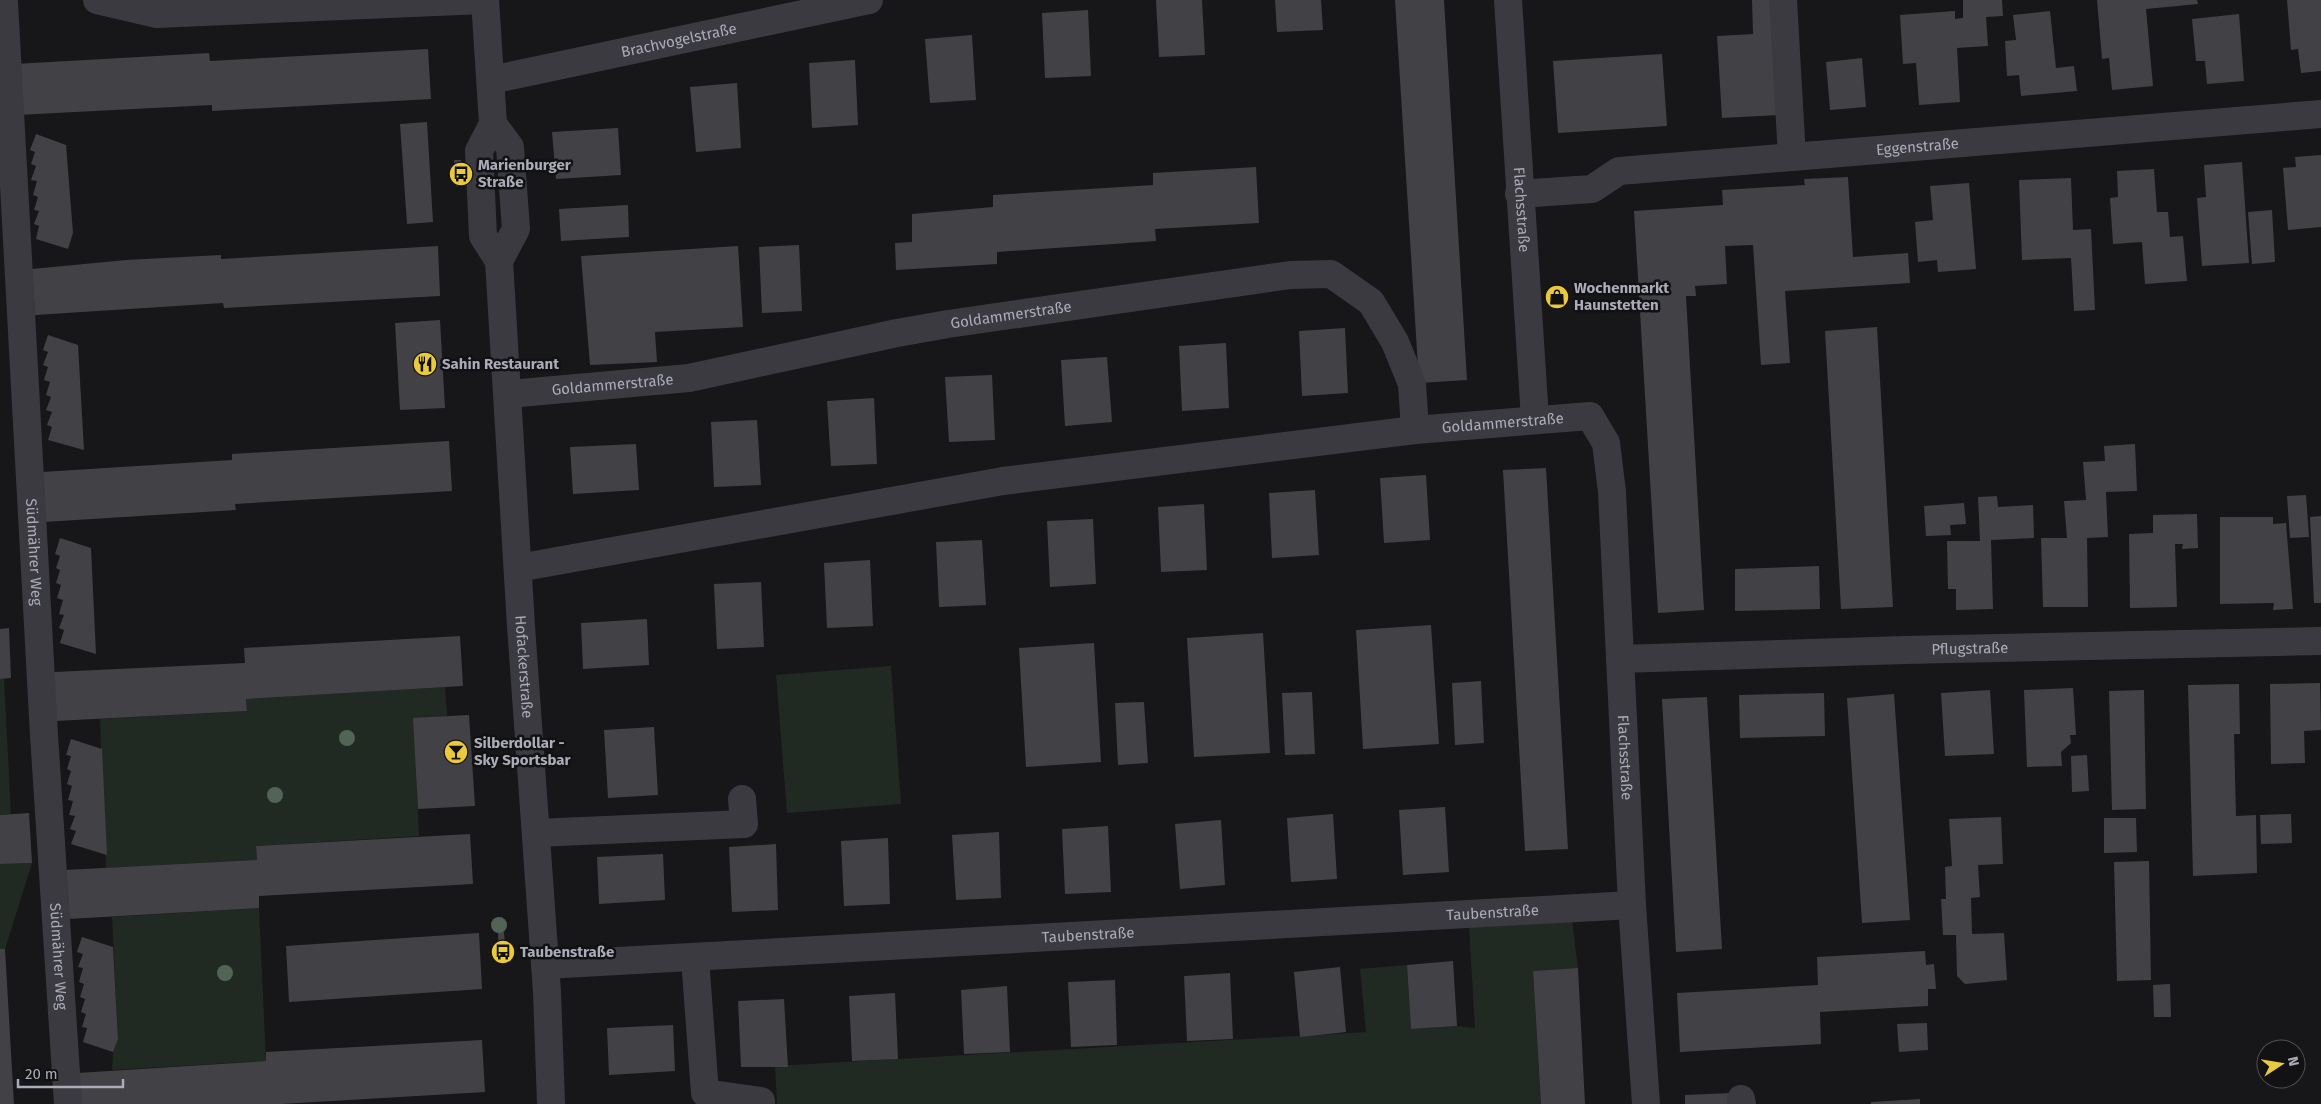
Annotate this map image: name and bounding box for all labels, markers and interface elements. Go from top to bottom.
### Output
street label: Brachvogelstraße [619,19,738,61]
street label: Eggenstraße [1875,134,1960,159]
place label: Marienburger Straße [478,156,572,191]
bus stop icon: Marienburger Straße [448,161,474,187]
street label: Flachsstraße [1510,166,1533,253]
place label: Wochenmarkt Haunstetten [1574,279,1669,314]
shop icon: Wochenmarkt Haunstetten [1544,284,1570,310]
street label: Goldammerstraße [949,297,1073,333]
restaurant icon: Sahin Restaurant [412,351,438,377]
place label: Sahin Restaurant [442,355,559,373]
street label: Goldammerstraße [551,370,674,399]
street label: Goldammerstraße [1441,409,1564,437]
street label: Südmährer Weg [22,498,46,606]
street label: Hofackerstraße [511,615,537,719]
street label: Pflugstraße [1931,639,2008,658]
street label: Flachsstraße [1614,714,1636,801]
place label: Silberdollar - Sky Sportsbar [474,734,572,769]
bar icon: Silberdollar - Sky Sportsbar [443,739,469,765]
street label: Taubenstraße [1446,901,1539,924]
street label: Südmährer Weg [46,902,71,1011]
street label: Taubenstraße [1041,923,1135,947]
bus stop icon: Taubenstraße [490,939,516,965]
place label: Taubenstraße [520,943,614,961]
north arrow [2256,1039,2306,1089]
text: N [2284,1055,2303,1068]
scale bar [18,1056,122,1088]
text: 20 m [25,1065,58,1083]

